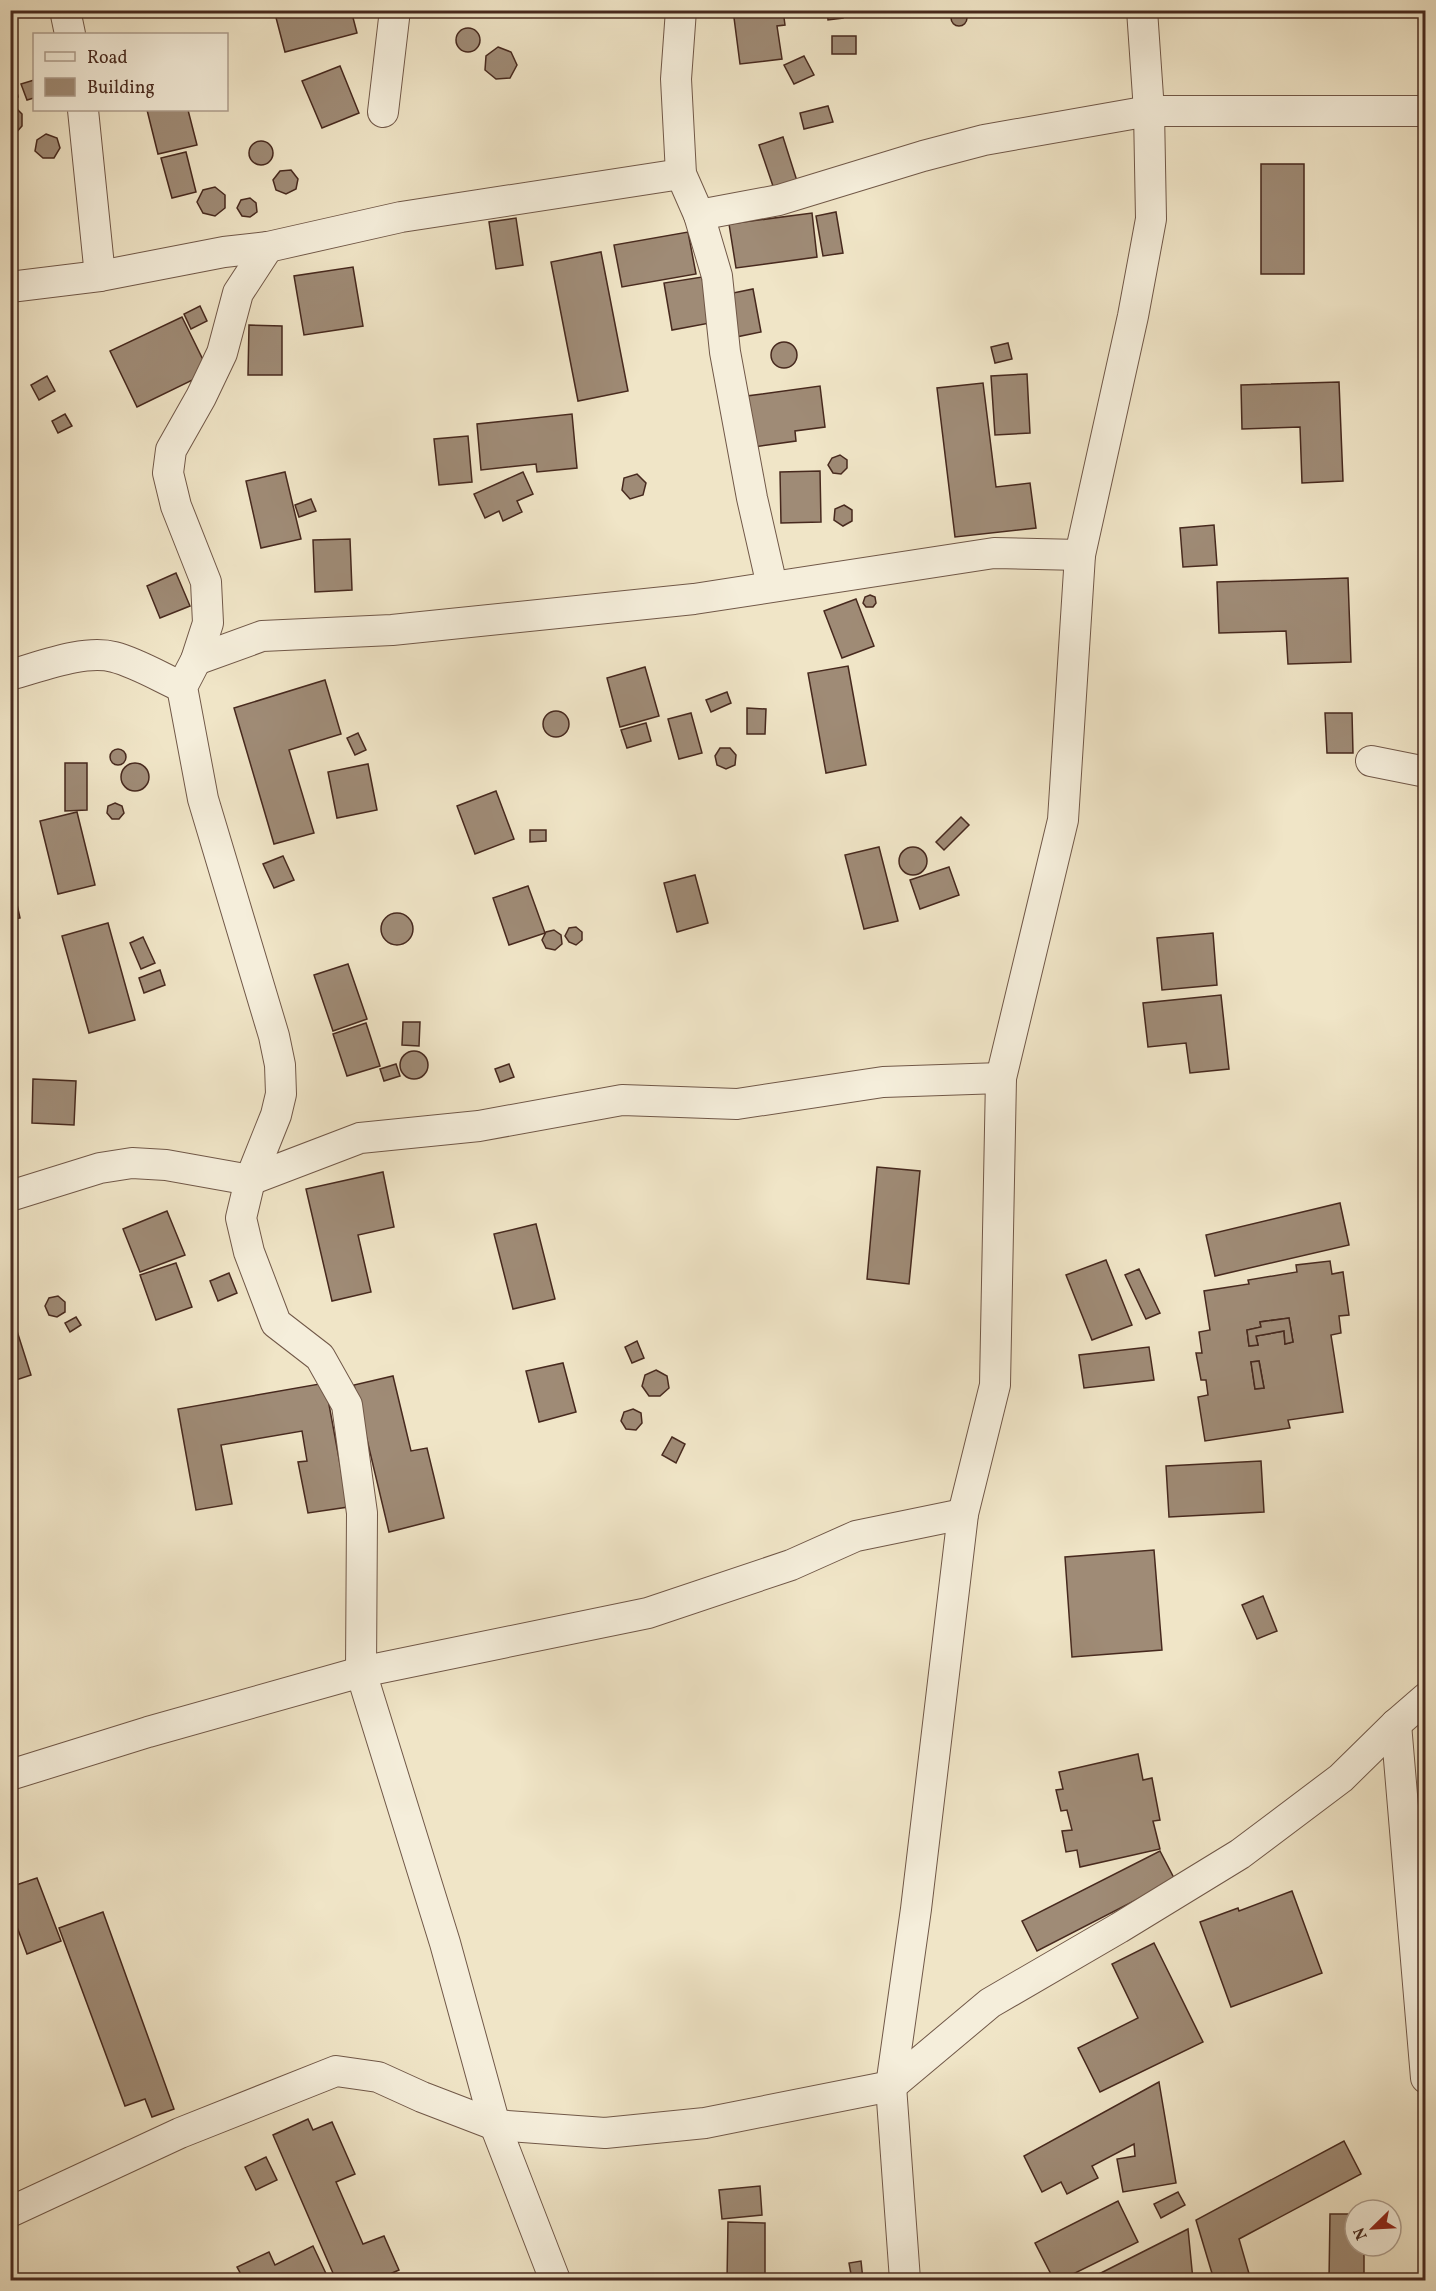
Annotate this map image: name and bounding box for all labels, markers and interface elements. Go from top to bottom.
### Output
legend [33,33,228,111]
text: Road [87,46,128,71]
text: Building [87,76,155,101]
north arrow [1343,2198,1403,2258]
text: N [1349,2223,1374,2243]

